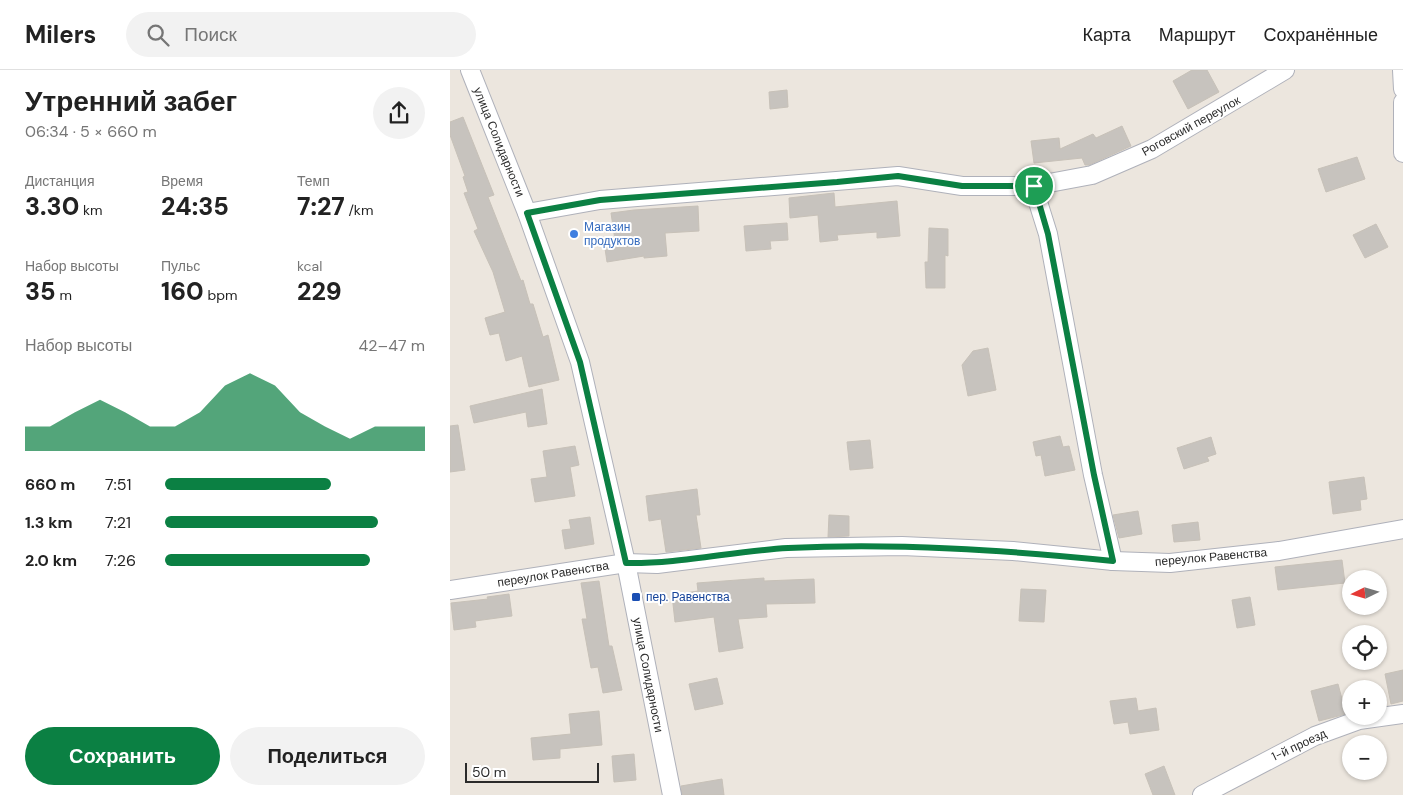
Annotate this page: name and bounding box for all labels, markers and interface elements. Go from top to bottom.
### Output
search box [126,12,476,57]
text: Milers [25,19,96,50]
icon: search [144,21,172,49]
text: Поиск [184,22,237,47]
text: Карта [1083,23,1131,47]
text: Маршрут [1159,23,1235,47]
text: Сохранённые [1263,23,1378,47]
text: Утренний забег [25,83,237,120]
street label: улица Солидарности [470,85,528,199]
button: share [373,87,425,139]
street label: Роговский переулок [1139,92,1244,160]
text: 06:34 · 5 × 660 m [25,121,157,142]
pin [1013,165,1055,207]
text: Дистанция [25,172,95,190]
text: Время [161,172,203,190]
text: Темп [297,172,330,190]
icon: arrive [1020,172,1048,200]
text: 3.30 [25,190,79,223]
text: 24:35 [161,190,229,223]
text: 7:27 [297,190,345,223]
text: km [79,201,103,219]
text: /km [345,201,373,219]
place label: Магазин продуктов [584,219,640,249]
marker: Магазин продуктов [568,228,580,240]
text: Набор высоты [25,257,119,275]
text: Пульс [161,257,200,275]
text: kcal [297,257,322,275]
text: 35 [25,275,56,308]
text: 160 [161,275,204,308]
text: 229 [297,275,342,308]
text: m [56,286,72,304]
text: bpm [204,286,238,304]
text: Набор высоты [25,335,132,356]
text: 42–47 m [359,335,425,356]
text: 660 m [25,474,75,495]
text: 7:51 [105,474,132,495]
text: 1.3 km [25,512,73,533]
text: 7:21 [105,512,131,533]
street label: переулок Равенства [1154,544,1268,570]
text: 2.0 km [25,550,77,571]
text: 7:26 [105,550,136,571]
street label: переулок Равенства [496,557,610,591]
north arrow [1342,570,1388,615]
map controls [1342,570,1387,780]
place label: пер. Равенства [646,589,730,605]
marker: пер. Равенства [630,591,642,603]
street label: улица Солидарности [629,616,667,734]
button: locate [1342,625,1387,670]
button: + [1342,680,1387,725]
street label: 1-й проезд [1269,725,1329,765]
button: Сохранить [25,727,220,785]
button: Поделиться [230,727,425,785]
button: − [1342,735,1387,780]
scale bar [465,760,599,783]
text: 50 m [472,763,506,781]

